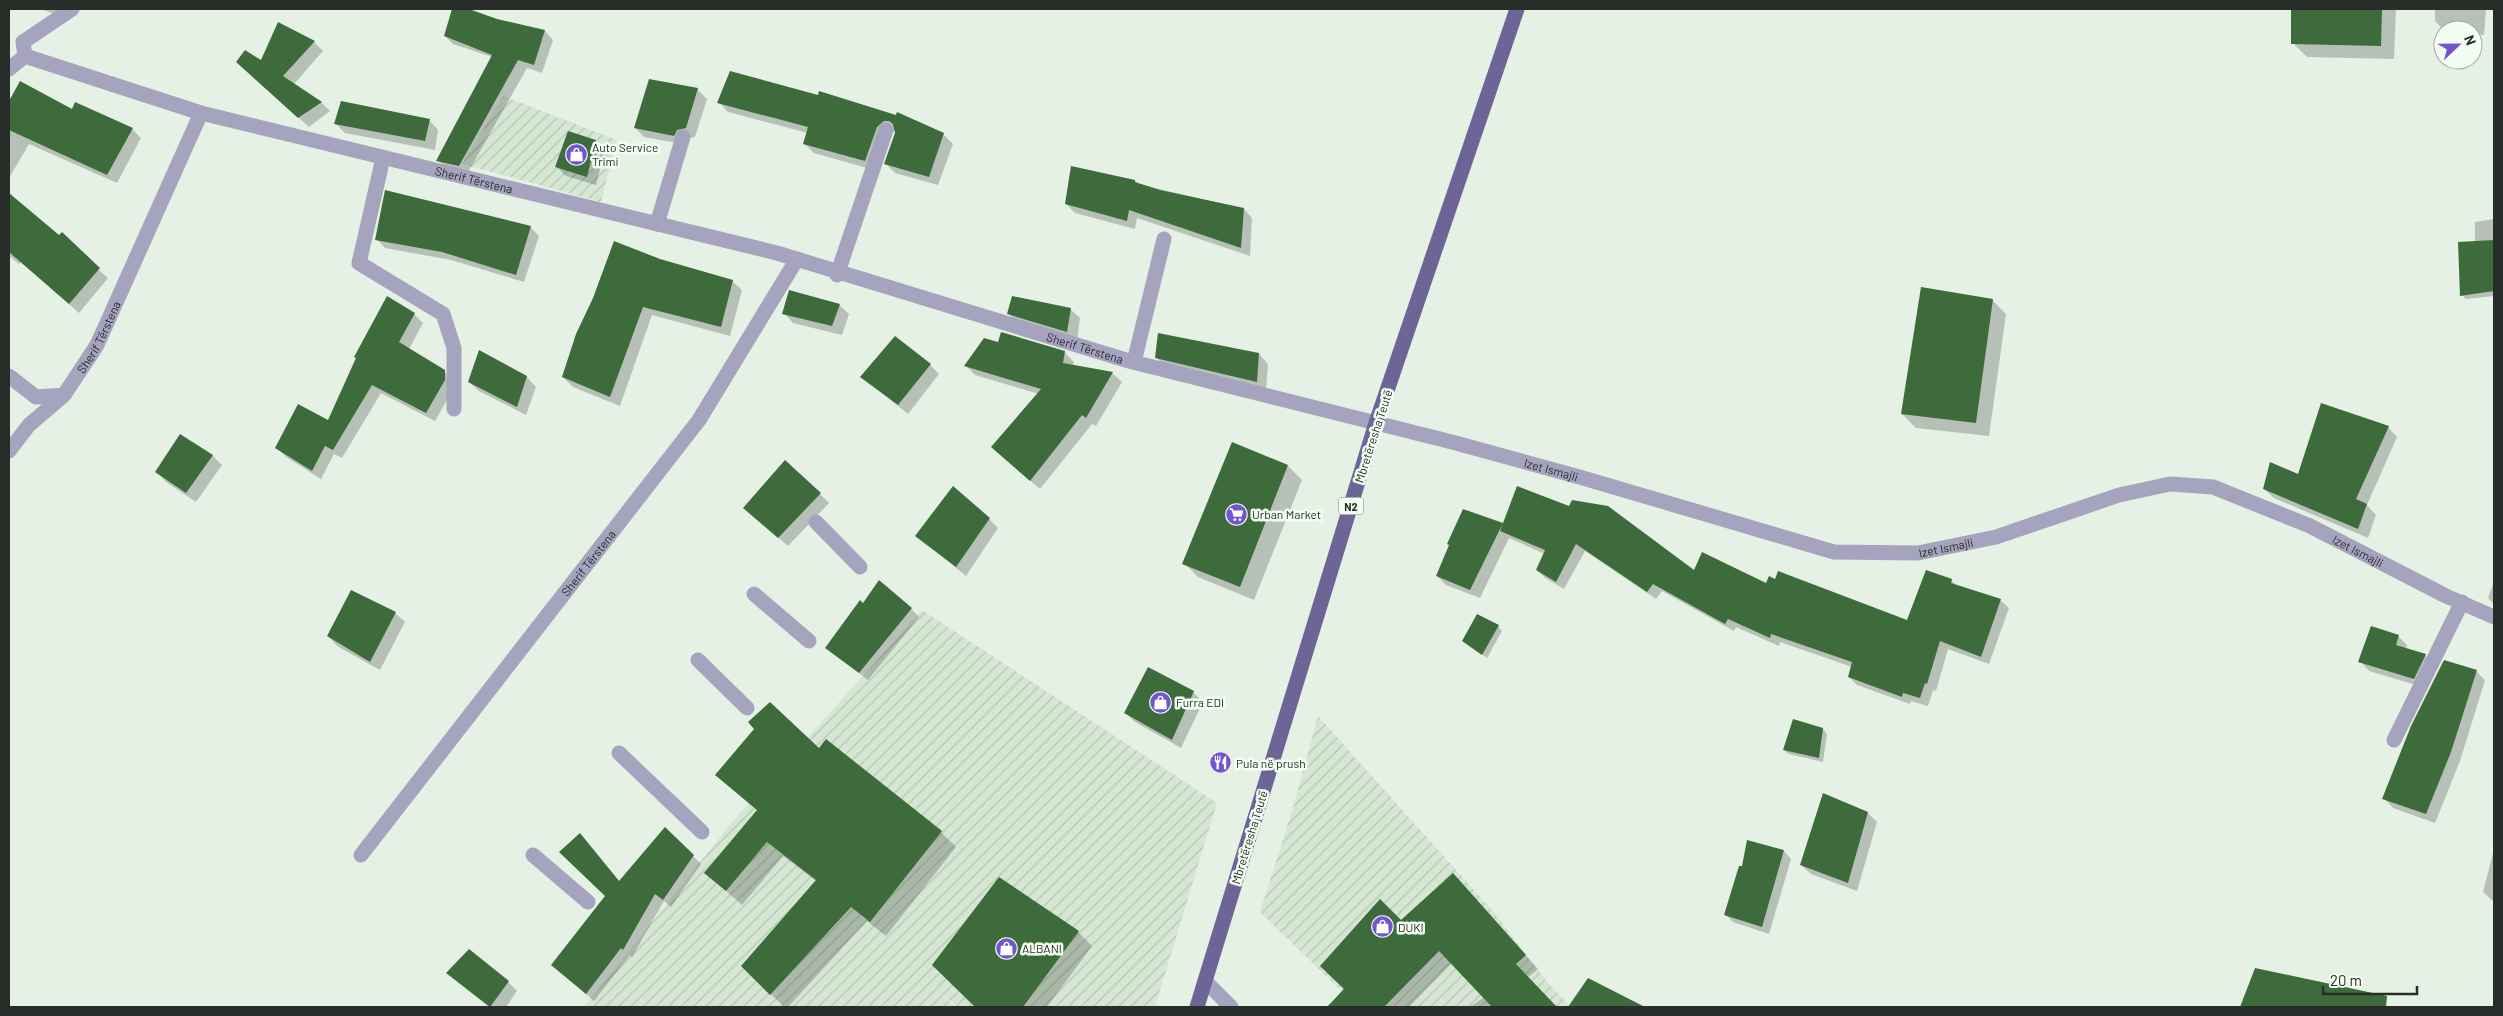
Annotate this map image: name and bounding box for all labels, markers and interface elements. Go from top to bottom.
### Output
north arrow [2433,20,2483,70]
text: N [2461,32,2480,47]
place label: Auto Service Trimi [592,140,658,168]
shop icon: Auto Service Trimi [564,142,588,166]
street label: Sherif Tërstena [434,163,514,196]
street label: Sherif Tërstena [74,299,123,376]
street label: Sherif Tërstena [1045,329,1125,366]
street label: Mbretëresha Teutë [1351,388,1395,484]
street label: Izet Ismajli [1523,455,1580,483]
road number: N2 [1338,498,1364,514]
supermarket icon: Urban Market [1224,502,1248,526]
place label: Urban Market [1252,507,1321,521]
street label: Sherif Tërstena [558,527,618,599]
street label: Izet Ismajli [2330,532,2386,570]
street label: Izet Ismajli [1917,535,1974,560]
shop icon: Furra EDI [1148,690,1172,714]
place label: Furra EDI [1176,695,1224,709]
restaurant icon: Pula në prush [1208,751,1232,775]
place label: Pula në prush [1236,756,1306,770]
street label: Mbretëresha Teutë [1228,789,1270,885]
shop icon: DUKI [1370,915,1394,939]
place label: DUKI [1398,920,1424,934]
shop icon: ALBANI [994,936,1018,960]
place label: ALBANI [1022,941,1062,955]
scale bar [2323,964,2417,996]
text: 20 m [2330,971,2362,989]

